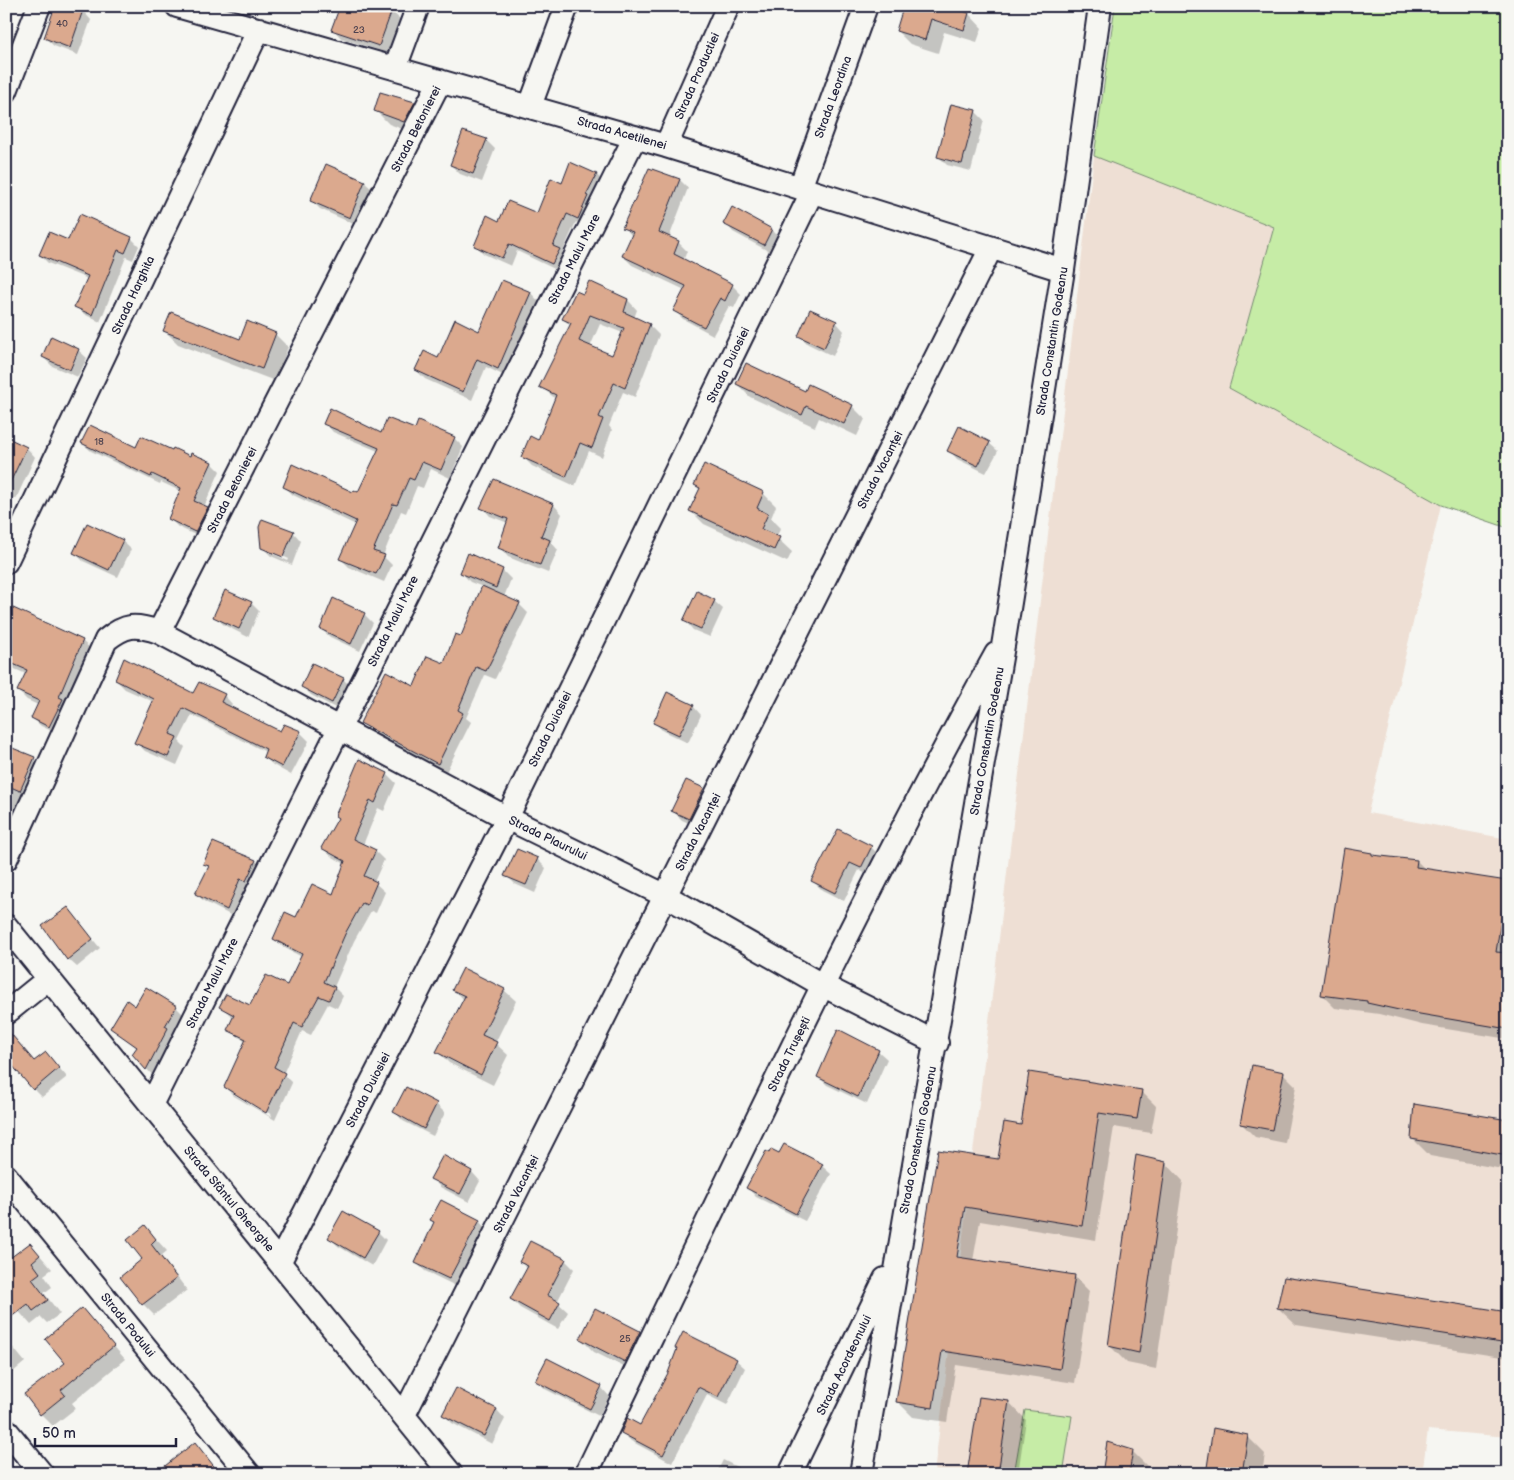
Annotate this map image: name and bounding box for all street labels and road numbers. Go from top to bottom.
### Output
street label: Strada Productiei [672,30,723,122]
street label: Strada Leordina [812,54,855,140]
street label: Strada Betonierei [388,83,445,175]
street label: Strada Acetilenei [575,114,668,153]
street label: Strada Malul Mare [545,211,604,307]
street label: Strada Harghita [109,253,158,337]
street label: Strada Constantin Godeanu [1033,266,1072,416]
street label: Strada Duiosiei [704,325,753,406]
street label: Strada Vacanței [854,429,907,512]
street label: Strada Betonierei [204,444,261,536]
street label: Strada Malul Mare [365,573,422,669]
street label: Strada Constantin Godeanu [967,666,1008,816]
street label: Strada Duiosiei [526,689,575,770]
street label: Strada Vacanței [672,791,725,874]
street label: Strada Plaurului [506,813,590,864]
street label: Strada Malul Mare [183,935,242,1031]
street label: Strada Trușești [765,1014,814,1094]
street label: Strada Duiosiei [343,1050,394,1130]
street label: Strada Constantin Godeanu [897,1065,940,1215]
street label: Strada Sfântul Gheorghe [180,1144,277,1255]
street label: Strada Vacanței [490,1153,543,1236]
street label: Strada Podului [97,1290,158,1361]
street label: Strada Acordeonului [814,1313,875,1418]

